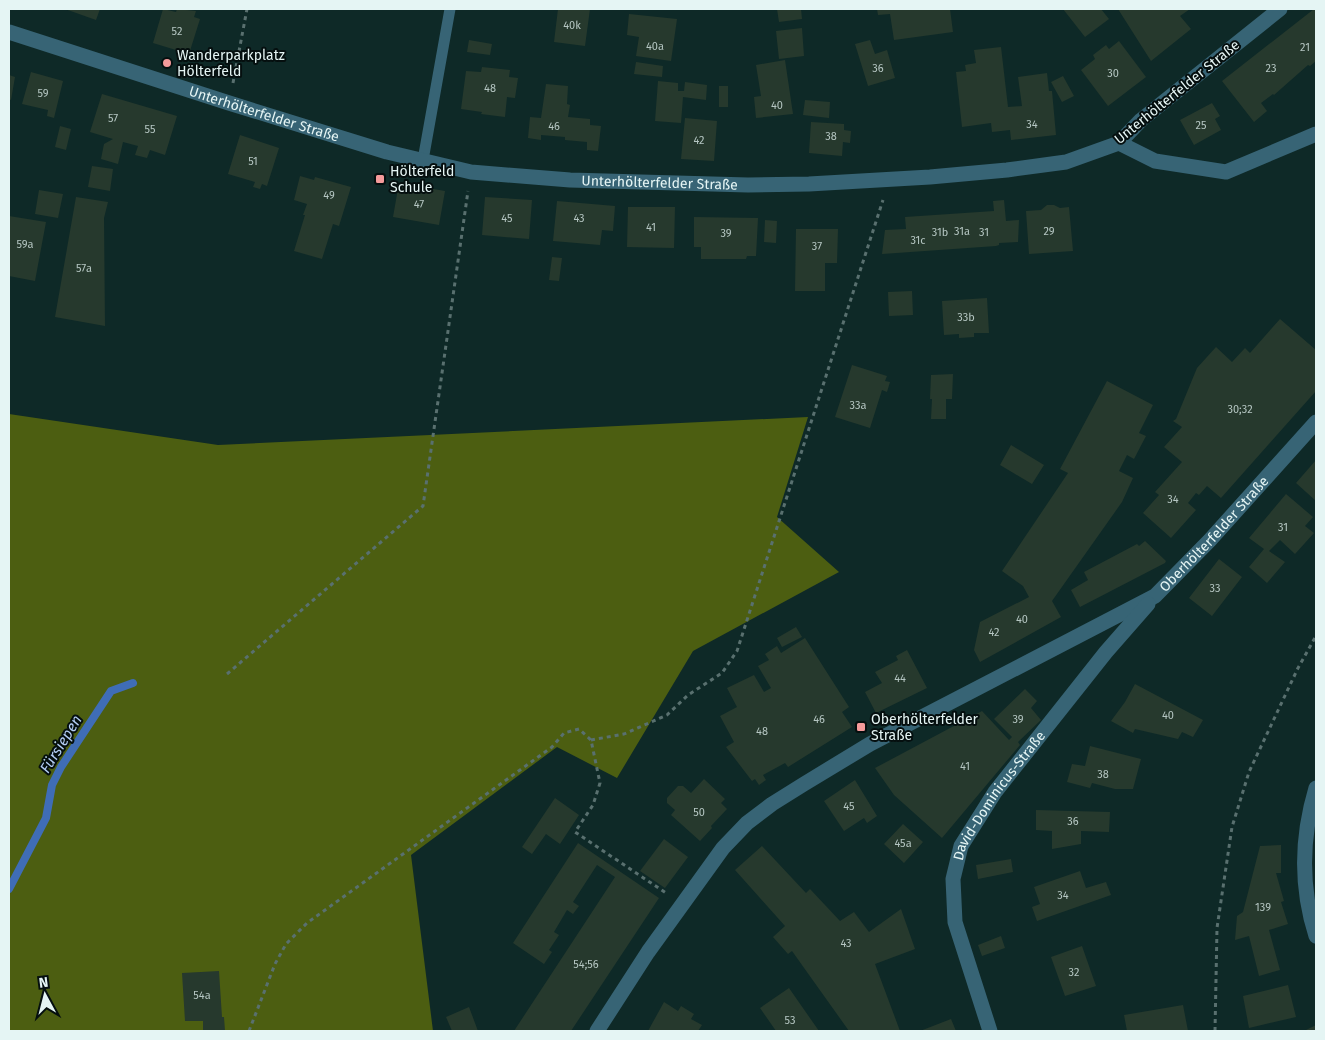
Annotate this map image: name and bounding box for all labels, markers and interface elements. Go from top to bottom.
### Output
house number: 40k [563,19,581,32]
house number: 52 [172,25,182,38]
street label: Unterhölterfelder Straße [1111,36,1243,148]
house number: 40a [646,40,664,53]
house number: 21 [1300,41,1310,54]
place label: Wanderparkplatz Hölterfeld [177,47,285,80]
marker: Wanderparkplatz Hölterfeld [161,57,173,69]
house number: 36 [872,62,884,75]
house number: 23 [1266,62,1276,75]
house number: 30 [1107,67,1119,80]
street label: Unterhölterfelder Straße [187,82,341,145]
house number: 48 [484,82,496,95]
house number: 59 [37,87,49,100]
house number: 40 [771,99,783,112]
house number: 57 [108,112,118,125]
house number: 34 [1026,118,1038,131]
house number: 25 [1196,119,1207,132]
house number: 46 [548,120,560,133]
house number: 55 [145,123,156,136]
house number: 38 [825,130,837,143]
house number: 42 [693,134,705,147]
house number: 51 [248,155,258,168]
place label: Hölterfeld Schule [390,163,454,196]
street label: Unterhölterfelder Straße [581,172,738,193]
marker: Hölterfeld Schule [374,173,386,185]
house number: 49 [323,189,335,202]
house number: 47 [414,198,424,211]
house number: 45 [501,212,513,225]
house number: 43 [573,212,585,225]
house number: 41 [646,221,656,234]
house number: 31a [954,225,970,238]
house number: 29 [1043,225,1055,238]
house number: 31b [932,226,948,239]
house number: 31 [979,226,989,239]
house number: 39 [720,227,732,240]
house number: 31c [910,234,926,247]
house number: 59a [17,238,34,251]
house number: 37 [812,240,822,253]
house number: 57a [76,262,92,275]
house number: 33b [957,311,975,324]
house number: 33a [850,399,866,412]
house number: 30;32 [1227,403,1253,416]
street label: Oberhölterfelder Straße [1156,472,1272,595]
house number: 34 [1167,493,1179,506]
house number: 31 [1278,521,1288,534]
house number: 33 [1210,582,1220,595]
house number: 40 [1016,613,1028,626]
house number: 42 [988,626,1000,639]
house number: 44 [894,672,906,685]
house number: 40 [1162,709,1174,722]
place label: Oberhölterfelder Straße [871,711,979,744]
water label: Fürsiepen [36,712,86,776]
house number: 46 [813,713,825,726]
house number: 39 [1012,713,1024,726]
marker: Oberhölterfelder Straße [855,721,867,733]
house number: 48 [756,725,768,738]
street label: David-Dominicus-Straße [949,727,1049,862]
house number: 41 [960,760,970,773]
house number: 38 [1097,768,1109,781]
house number: 45 [843,800,855,813]
house number: 50 [693,806,705,819]
house number: 36 [1067,815,1079,828]
house number: 45a [894,837,912,850]
house number: 34 [1057,889,1069,902]
house number: 139 [1255,901,1271,914]
house number: 43 [840,937,852,950]
house number: 54;56 [573,958,599,971]
house number: 32 [1069,966,1079,979]
north arrow [20,970,70,1020]
text: N [38,974,49,992]
house number: 54a [193,989,211,1002]
house number: 53 [785,1014,795,1027]

